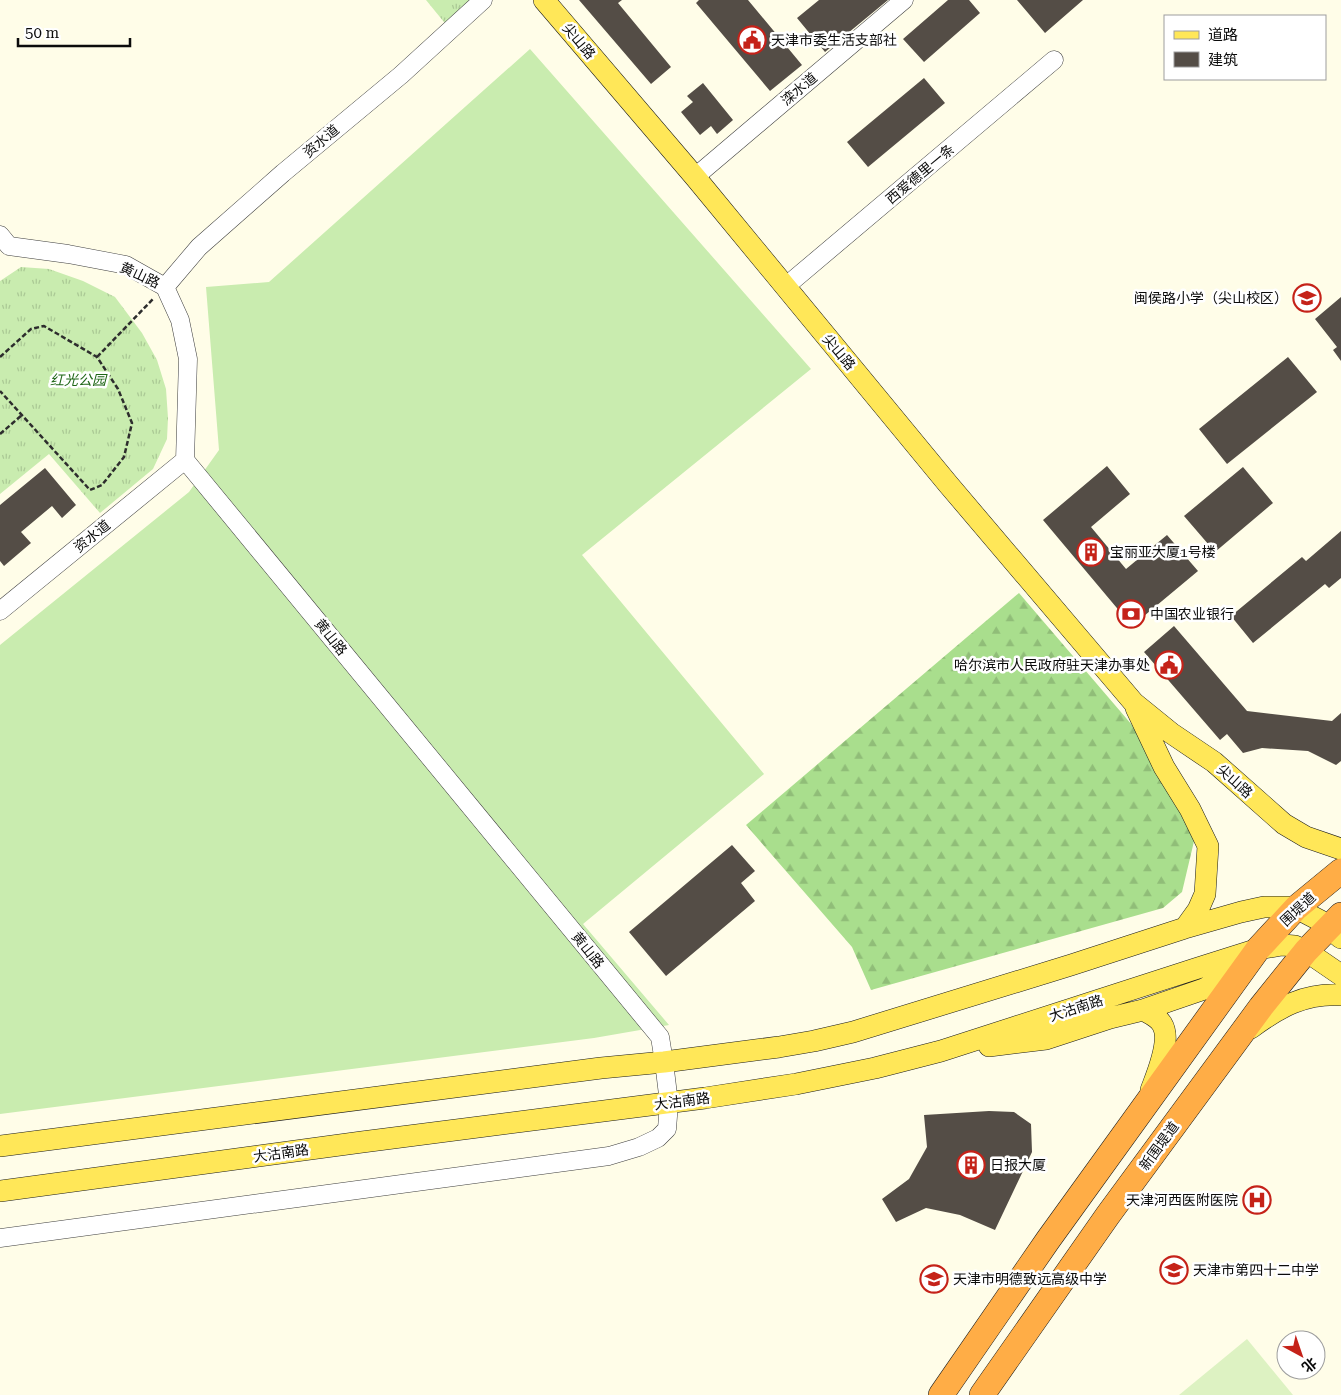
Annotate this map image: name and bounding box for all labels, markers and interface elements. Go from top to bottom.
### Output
scale bar [18,15,130,47]
legend [1164,15,1326,80]
street label: 尖山路 [559,20,599,62]
text: 50 m [25,24,60,42]
public building icon: 天津市委生活支部社 [737,25,767,55]
text: 道路 [1208,26,1238,44]
place label: 天津市委生活支部社 [771,32,897,48]
text: 建筑 [1208,51,1238,69]
street label: 滦水道 [778,69,820,109]
street label: 资水道 [300,121,342,161]
street label: 西爱德里一条 [883,141,957,207]
street label: 黄山路 [118,259,162,291]
school or university icon: 闽侯路小学（尖山校区） [1292,283,1322,313]
place label: 闽侯路小学（尖山校区） [1134,290,1288,306]
street label: 尖山路 [819,331,859,373]
park label: 红光公园 [50,372,108,388]
street label: 资水道 [71,517,113,555]
building icon: 宝丽亚大厦1号楼 [1076,537,1106,567]
place label: 宝丽亚大厦1号楼 [1110,544,1216,560]
bank icon: 中国农业银行 [1116,599,1146,629]
place label: 中国农业银行 [1150,606,1234,622]
street label: 黄山路 [312,616,350,658]
public building icon: 哈尔滨市人民政府驻天津办事处 [1154,650,1184,680]
place label: 哈尔滨市人民政府驻天津办事处 [954,657,1150,673]
street label: 尖山路 [1214,761,1256,801]
street label: 围堤道 [1277,889,1319,929]
street label: 黄山路 [569,929,607,971]
street label: 大沽南路 [1047,992,1105,1024]
street label: 大沽南路 [653,1090,711,1112]
street label: 新围堤道 [1136,1119,1182,1173]
street label: 大沽南路 [252,1141,310,1165]
building icon: 日报大厦 [956,1150,986,1180]
place label: 日报大厦 [990,1157,1046,1173]
hospital icon: 天津河西医附医院 [1242,1185,1272,1215]
place label: 天津河西医附医院 [1126,1192,1238,1208]
school or university icon: 天津市第四十二中学 [1159,1255,1189,1285]
place label: 天津市第四十二中学 [1193,1262,1319,1278]
school or university icon: 天津市明德致远高级中学 [919,1264,949,1294]
place label: 天津市明德致远高级中学 [953,1271,1107,1287]
north arrow [1276,1330,1326,1380]
text: 北 [1299,1354,1320,1376]

